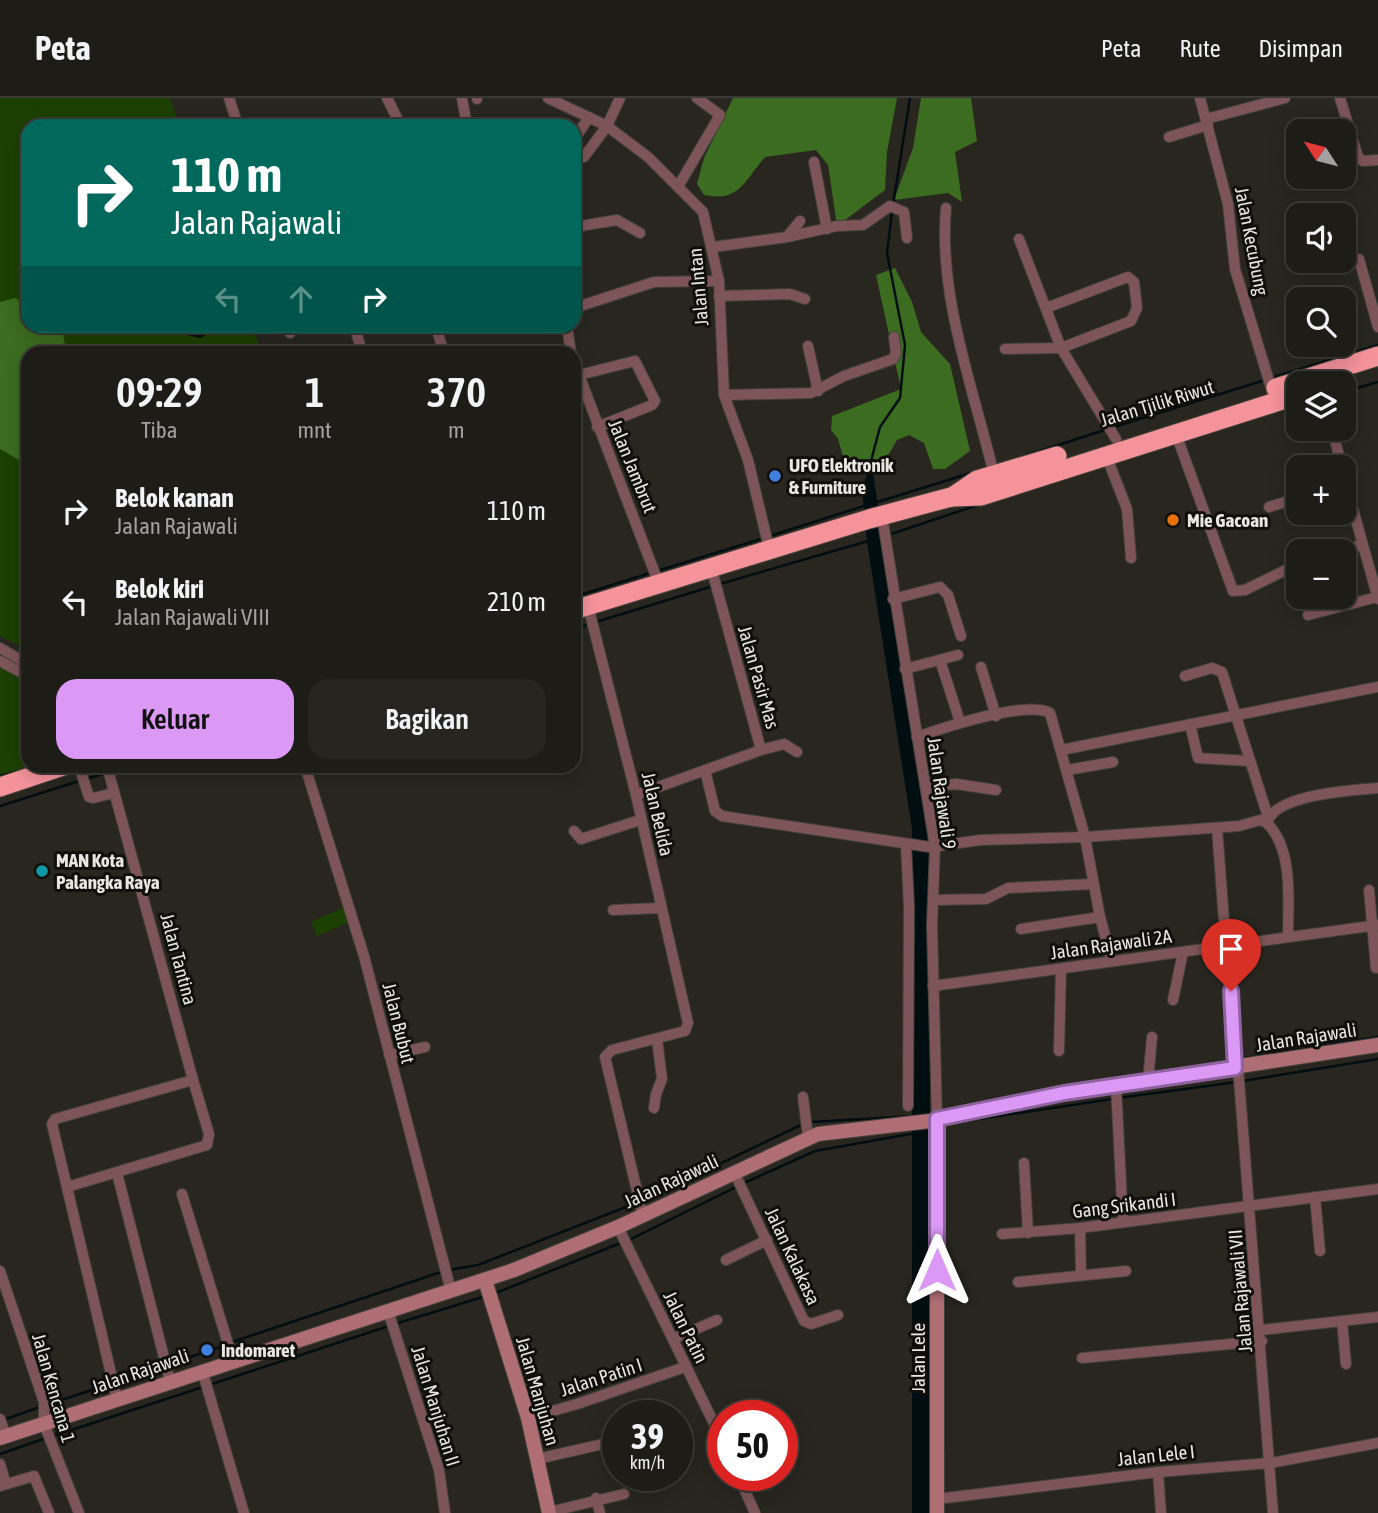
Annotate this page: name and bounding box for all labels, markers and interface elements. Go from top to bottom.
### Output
text: Peta [35,29,91,67]
text: Peta [1101,35,1141,62]
text: Rute [1179,35,1221,62]
text: Disimpan [1259,35,1343,62]
north arrow [1286,119,1356,189]
map controls [1286,119,1356,609]
text: 110 m [171,146,282,202]
icon: right [56,147,147,238]
street label: Jalan Kecubung [1231,185,1273,298]
button: sound [1286,203,1356,273]
text: Jalan Rajawali [171,204,342,241]
street label: Jalan Intan [684,247,712,327]
icon: left [209,280,247,318]
icon: ahead [282,280,320,318]
icon: right [355,280,393,318]
button: search [1286,287,1356,357]
text: 09:29 [116,368,202,416]
text: 1 [305,368,324,416]
text: 370 [427,368,486,416]
button: layers [1286,371,1356,441]
street label: Jalan Tjilik Riwut [1098,375,1216,431]
street label: Jalan Jambrut [604,416,662,516]
text: Tiba [141,417,177,443]
text: mnt [297,417,332,443]
text: m [448,417,465,443]
place label: UFO Elektronik & Furniture [789,454,894,498]
button: + [1286,455,1356,525]
marker: UFO Elektronik & Furniture [767,468,783,484]
text: Belok kanan [115,483,234,513]
icon: right [56,492,94,530]
text: 110 m [487,496,546,526]
place label: Mie Gacoan [1187,509,1268,531]
marker: Mie Gacoan [1165,512,1181,528]
text: Jalan Rajawali [115,513,238,539]
button: − [1286,539,1356,609]
text: Belok kiri [115,574,204,604]
icon: left [56,583,94,621]
text: 210 m [487,587,546,617]
text: Jalan Rajawali VIII [115,604,270,630]
street label: Jalan Pasir Mas [734,623,784,731]
button: Keluar [56,679,294,759]
button: Bagikan [308,679,546,759]
street label: Jalan Rajawali 9 [923,735,961,851]
street label: Jalan Belida [638,770,678,858]
place label: MAN Kota Palangka Raya [56,849,160,893]
marker: MAN Kota Palangka Raya [34,863,50,879]
street label: Jalan Tantina [156,911,202,1007]
pin [1201,919,1261,991]
street label: Jalan Rajawali 2A [1049,924,1174,963]
icon: arrive [1212,930,1250,968]
street label: Jalan Bubut [378,980,420,1066]
street label: Jalan Rajawali [1254,1018,1358,1056]
street label: Jalan Rajawali [620,1150,722,1212]
street label: Gang Srikandi I [1071,1188,1177,1222]
street label: Jalan Kalakasa [761,1204,825,1308]
street label: Jalan Rajawali VII [1224,1229,1256,1353]
position arrow [900,1233,974,1307]
street label: Jalan Patin [659,1287,713,1367]
street label: Jalan Lele [907,1323,929,1393]
street label: Jalan Kencana 1 [28,1331,80,1445]
street label: Jalan Manjuhan [512,1334,564,1448]
place label: Indomaret [221,1339,296,1361]
marker: Indomaret [199,1342,215,1358]
street label: Jalan Manjuhan II [407,1343,465,1469]
street label: Jalan Rajawali [88,1344,192,1398]
street label: Jalan Patin I [557,1353,645,1401]
speed limit sign: 50 [707,1400,798,1491]
text: 39 [631,1416,664,1456]
street label: Jalan Lele I [1116,1440,1196,1470]
text: km/h [630,1452,665,1473]

